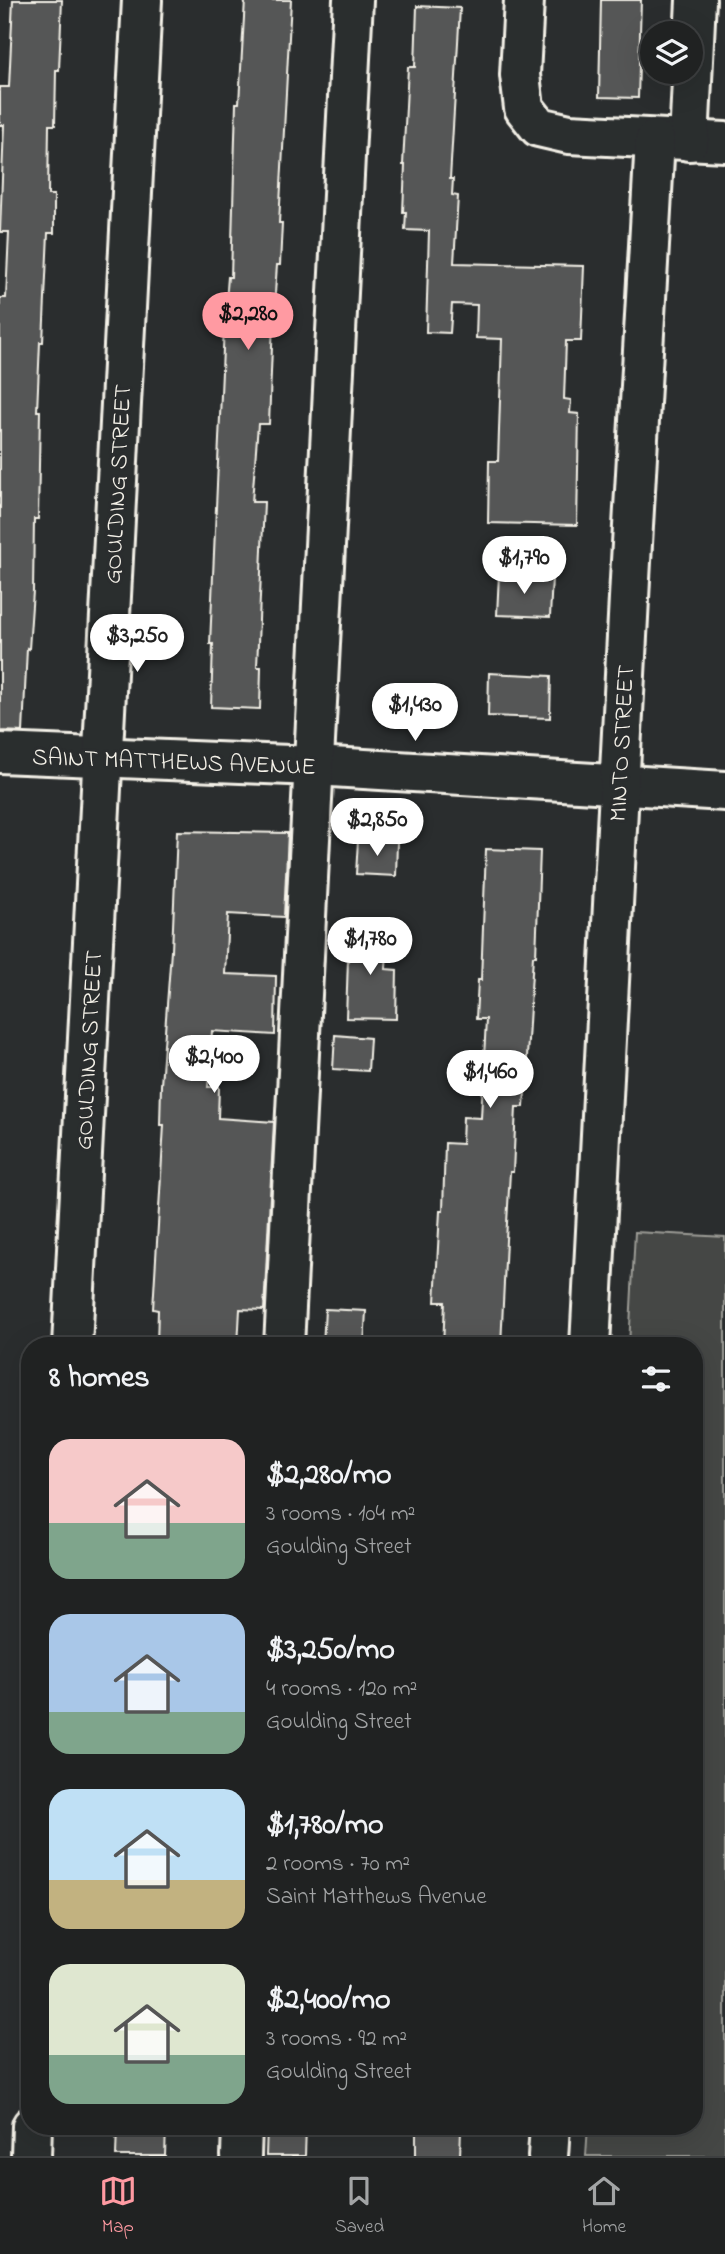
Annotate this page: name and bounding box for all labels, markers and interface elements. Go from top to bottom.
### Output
map controls [640,21,703,84]
button: layers [640,21,703,84]
pin: $2,280 [191,292,305,352]
text: $2,280 [218,298,278,331]
street label: GOULDING STREET [97,383,142,585]
pin: $1,790 [467,536,581,596]
text: $1,790 [498,542,550,575]
pin: $3,250 [80,614,194,674]
text: $3,250 [106,620,168,653]
street label: MINTO STREET [602,663,645,823]
pin: $1,430 [358,684,472,743]
text: $1,430 [388,689,442,722]
street label: SAINT MATTHEWS AVENUE [32,741,316,786]
pin: $2,850 [320,798,434,858]
text: $2,850 [346,804,408,837]
pin: $1,780 [313,918,427,977]
text: $1,780 [343,923,397,956]
street label: GOULDING STREET [68,949,113,1151]
pin: $2,400 [157,1036,271,1095]
text: $2,400 [185,1041,243,1074]
pin: $1,460 [433,1050,547,1110]
text: $1,460 [463,1056,517,1089]
text: 8 homes [49,1357,150,1401]
icon: filters [637,1360,675,1398]
text: $2,280/mo [266,1454,392,1498]
icon: home [105,1467,189,1551]
text: 3 rooms · 104 m² [266,1498,415,1531]
text: Goulding Street [266,1531,412,1564]
text: $3,250/mo [266,1629,395,1673]
icon: home [105,1642,189,1726]
text: 4 rooms · 120 m² [266,1673,417,1706]
text: Goulding Street [266,1706,412,1739]
text: $1,780/mo [266,1804,384,1848]
icon: home [105,1817,189,1901]
text: 2 rooms · 70 m² [266,1848,410,1881]
text: Saint Matthews Avenue [266,1881,487,1914]
text: $2,400/mo [266,1979,391,2023]
icon: home [105,1992,189,2076]
text: 3 rooms · 92 m² [266,2023,407,2056]
text: Goulding Street [266,2056,412,2089]
tab: Map [99,2172,137,2241]
tab: Saved [335,2172,384,2241]
tab: Home [582,2172,626,2241]

